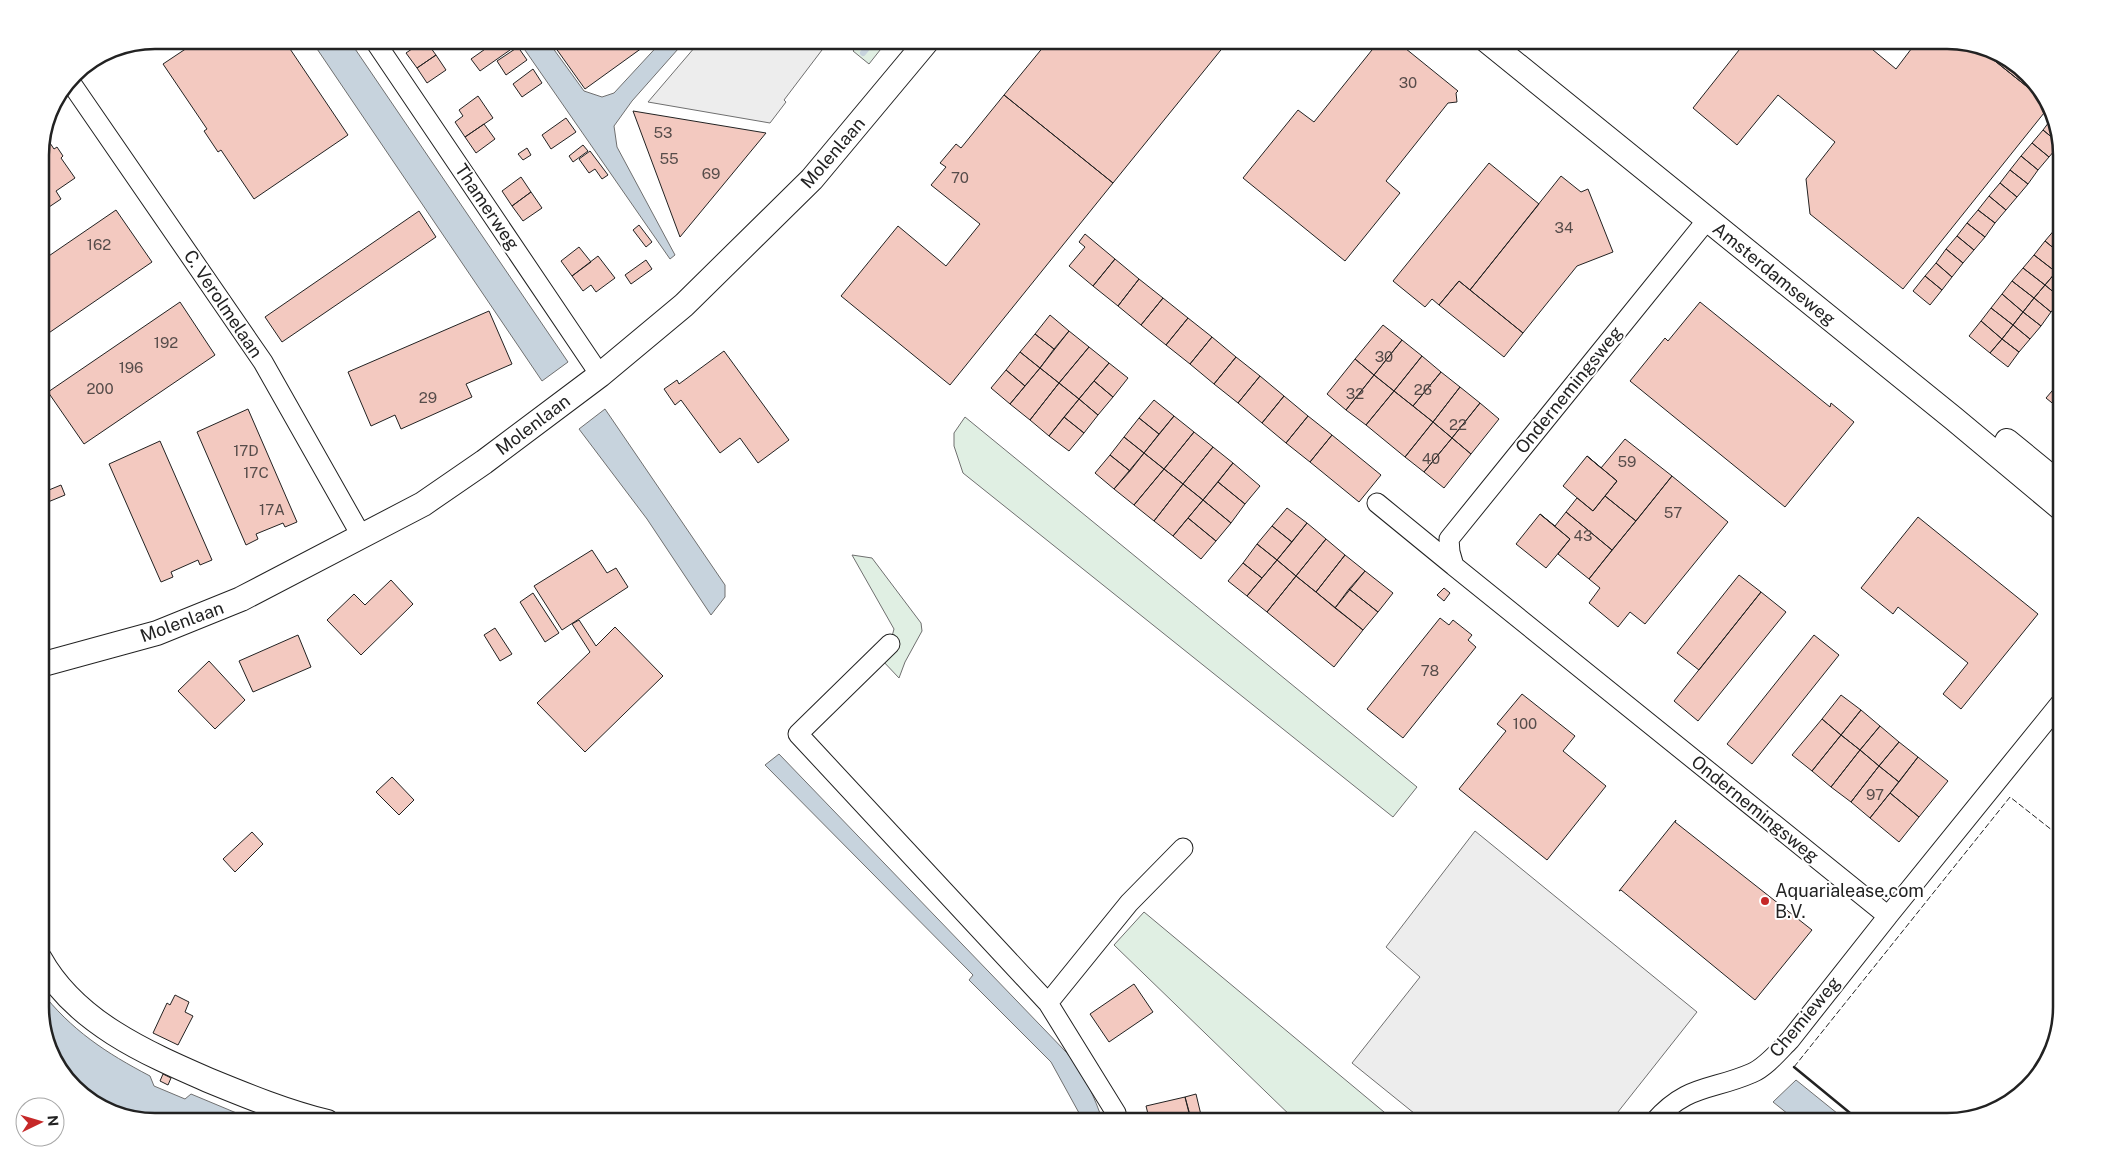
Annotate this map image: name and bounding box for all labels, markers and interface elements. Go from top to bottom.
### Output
house number: 30 [1399,74,1417,91]
street label: Molenlaan [796,113,869,192]
house number: 53 [653,124,673,141]
house number: 55 [659,150,679,167]
street label: Thamerweg [451,160,524,254]
house number: 69 [702,165,720,182]
house number: 70 [951,169,969,186]
street label: Amsterdamseweg [1709,218,1840,329]
house number: 34 [1555,219,1573,236]
house number: 162 [87,236,111,253]
street label: C. Verolmelaan [180,246,267,362]
street label: Ondernemingsweg [1511,322,1626,458]
house number: 192 [154,334,178,351]
house number: 30 [1375,348,1393,365]
house number: 196 [119,359,143,376]
house number: 200 [86,380,114,397]
house number: 26 [1414,381,1432,398]
house number: 32 [1346,385,1364,402]
house number: 29 [419,389,437,406]
street label: Molenlaan [492,390,574,459]
house number: 22 [1449,416,1467,433]
house number: 17D [233,442,259,459]
house number: 40 [1422,450,1440,467]
house number: 59 [1618,453,1636,470]
house number: 17C [243,464,269,481]
house number: 17A [259,501,285,518]
house number: 57 [1664,504,1682,521]
house number: 43 [1574,527,1592,544]
street label: Molenlaan [137,597,226,646]
house number: 78 [1421,662,1439,679]
house number: 100 [1513,715,1537,732]
street label: Ondernemingsweg [1687,751,1823,866]
house number: 97 [1866,786,1884,803]
place label: Aquarialease.com B.V. [1775,880,1924,922]
marker: Aquarialease.com B.V. [1759,895,1771,907]
street label: Chemieweg [1765,972,1844,1061]
north arrow [15,1097,65,1147]
text: N [45,1115,61,1127]

